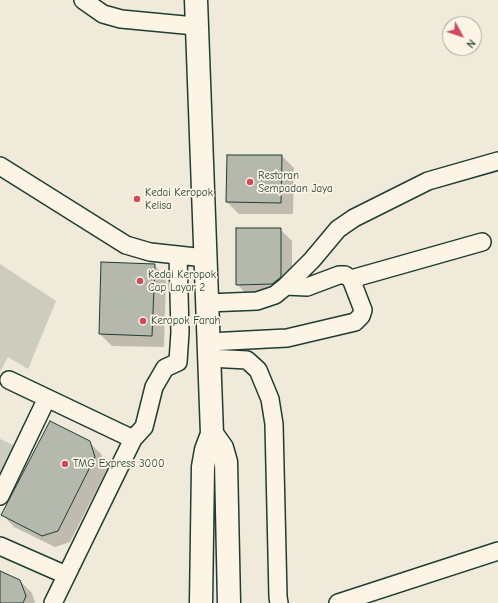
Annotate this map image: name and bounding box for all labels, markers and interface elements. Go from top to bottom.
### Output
north arrow [442,16,482,56]
text: N [464,36,478,50]
place label: Restoran Sempadan Jaya [258,169,333,195]
marker: Restoran Sempadan Jaya [245,177,255,187]
place label: Kedai Keropok Kelisa [145,186,213,212]
marker: Kedai Keropok Kelisa [132,194,142,204]
place label: Kedai Keropok Cap Layar 2 [148,268,216,294]
marker: Kedai Keropok Cap Layar 2 [135,276,145,286]
place label: Keropok Farah [151,314,220,328]
marker: Keropok Farah [138,316,148,326]
place label: TMG Express 3000 [73,457,165,471]
marker: TMG Express 3000 [60,459,70,469]

